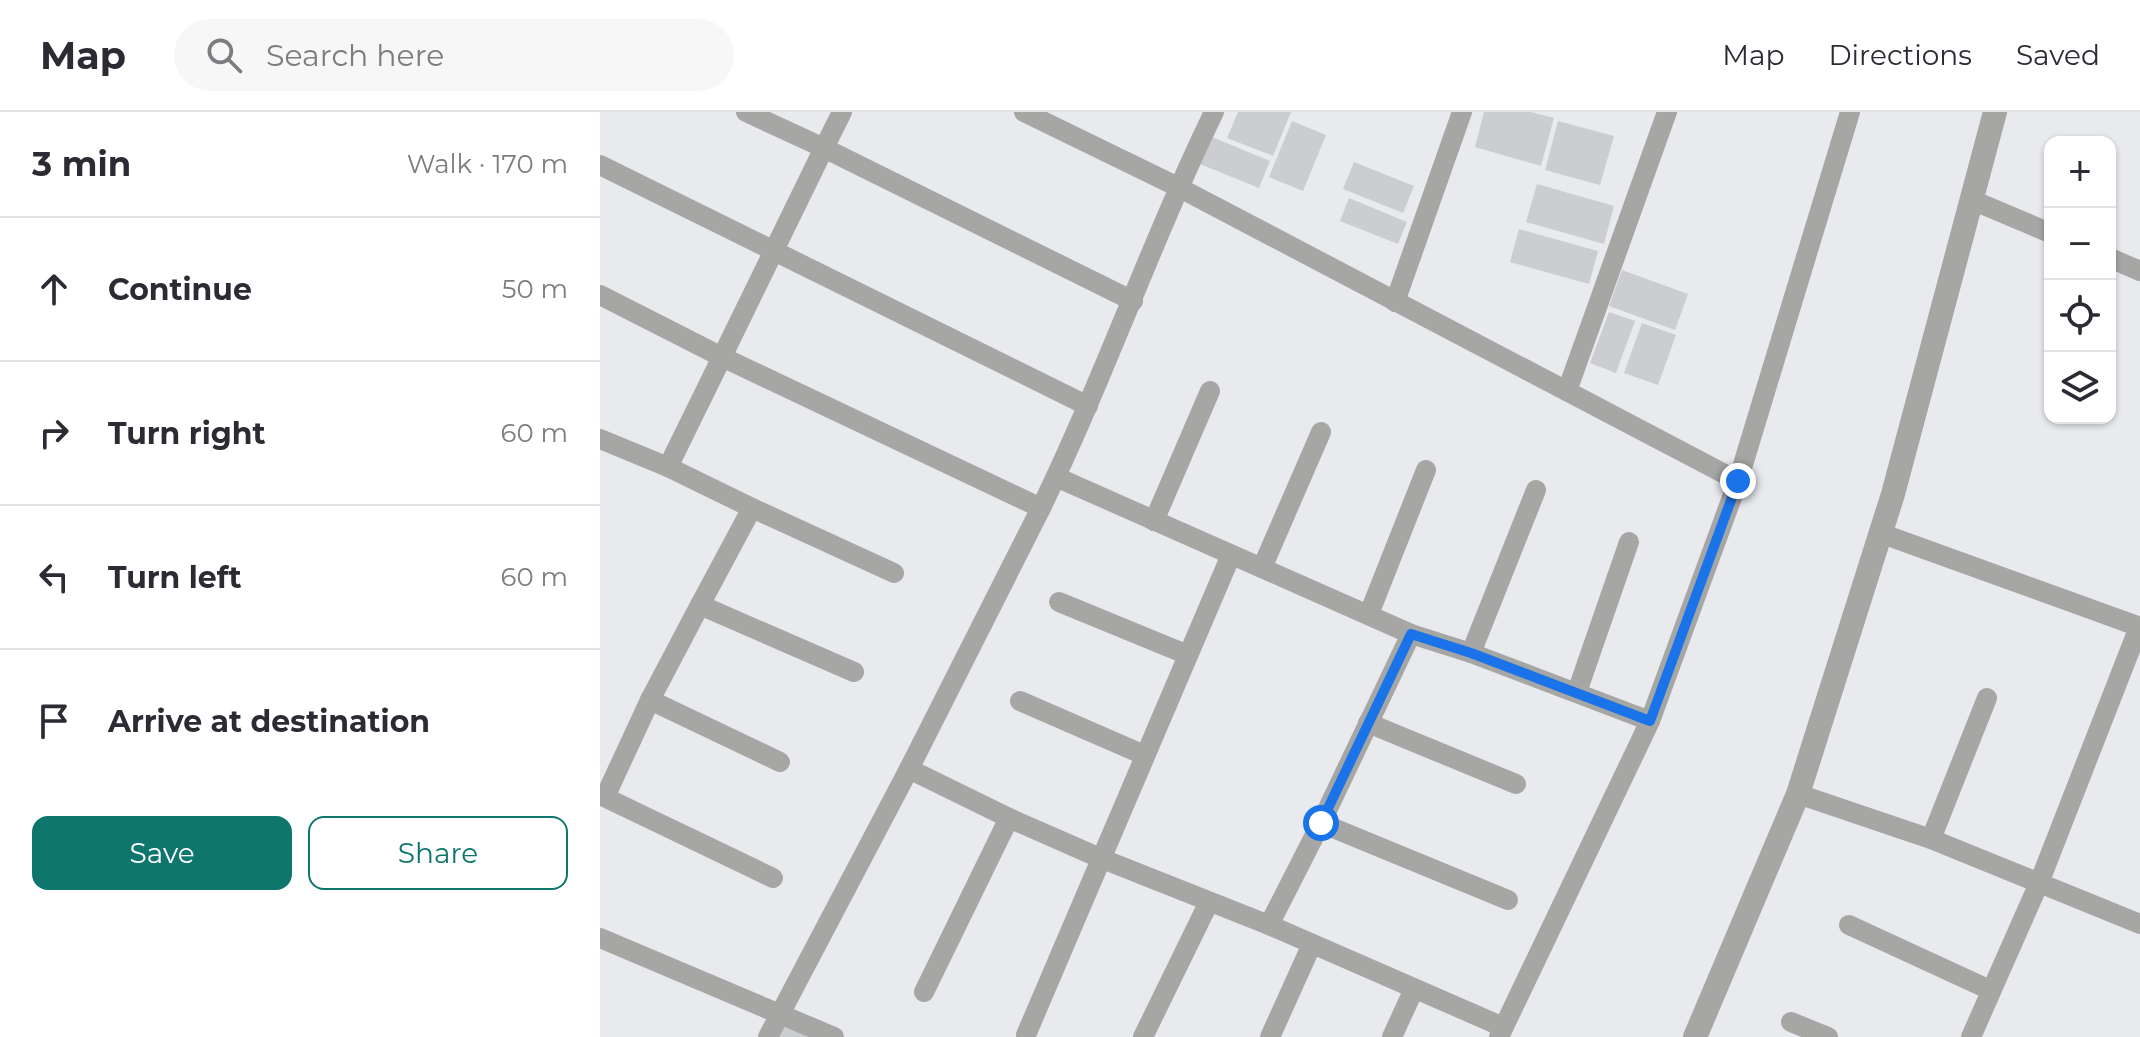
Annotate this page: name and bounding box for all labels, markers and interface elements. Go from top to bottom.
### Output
search box [174,19,734,91]
text: Map [40,32,126,79]
icon: search [202,33,246,77]
text: Search here [266,37,444,74]
text: Map [1722,38,1784,72]
text: Directions [1828,38,1972,72]
text: Saved [2016,38,2100,72]
map controls [2044,136,2116,424]
button: + [2044,136,2116,208]
text: 3 min [32,143,131,185]
text: Walk · 170 m [407,148,568,180]
button: − [2044,208,2116,280]
icon: ahead [32,267,76,311]
text: Continue [108,271,252,308]
text: 50 m [502,273,568,305]
button: locate [2044,280,2116,352]
button: layers [2044,352,2116,424]
icon: right [32,411,76,455]
text: Turn right [108,415,265,452]
text: 60 m [501,417,568,449]
route end [1720,463,1756,499]
icon: left [32,555,76,599]
text: Turn left [108,559,241,596]
text: 60 m [501,561,568,593]
icon: arrive [32,699,76,743]
text: Arrive at destination [108,703,430,740]
route start [1303,805,1339,841]
button: Save [32,816,292,890]
button: Share [308,816,568,890]

